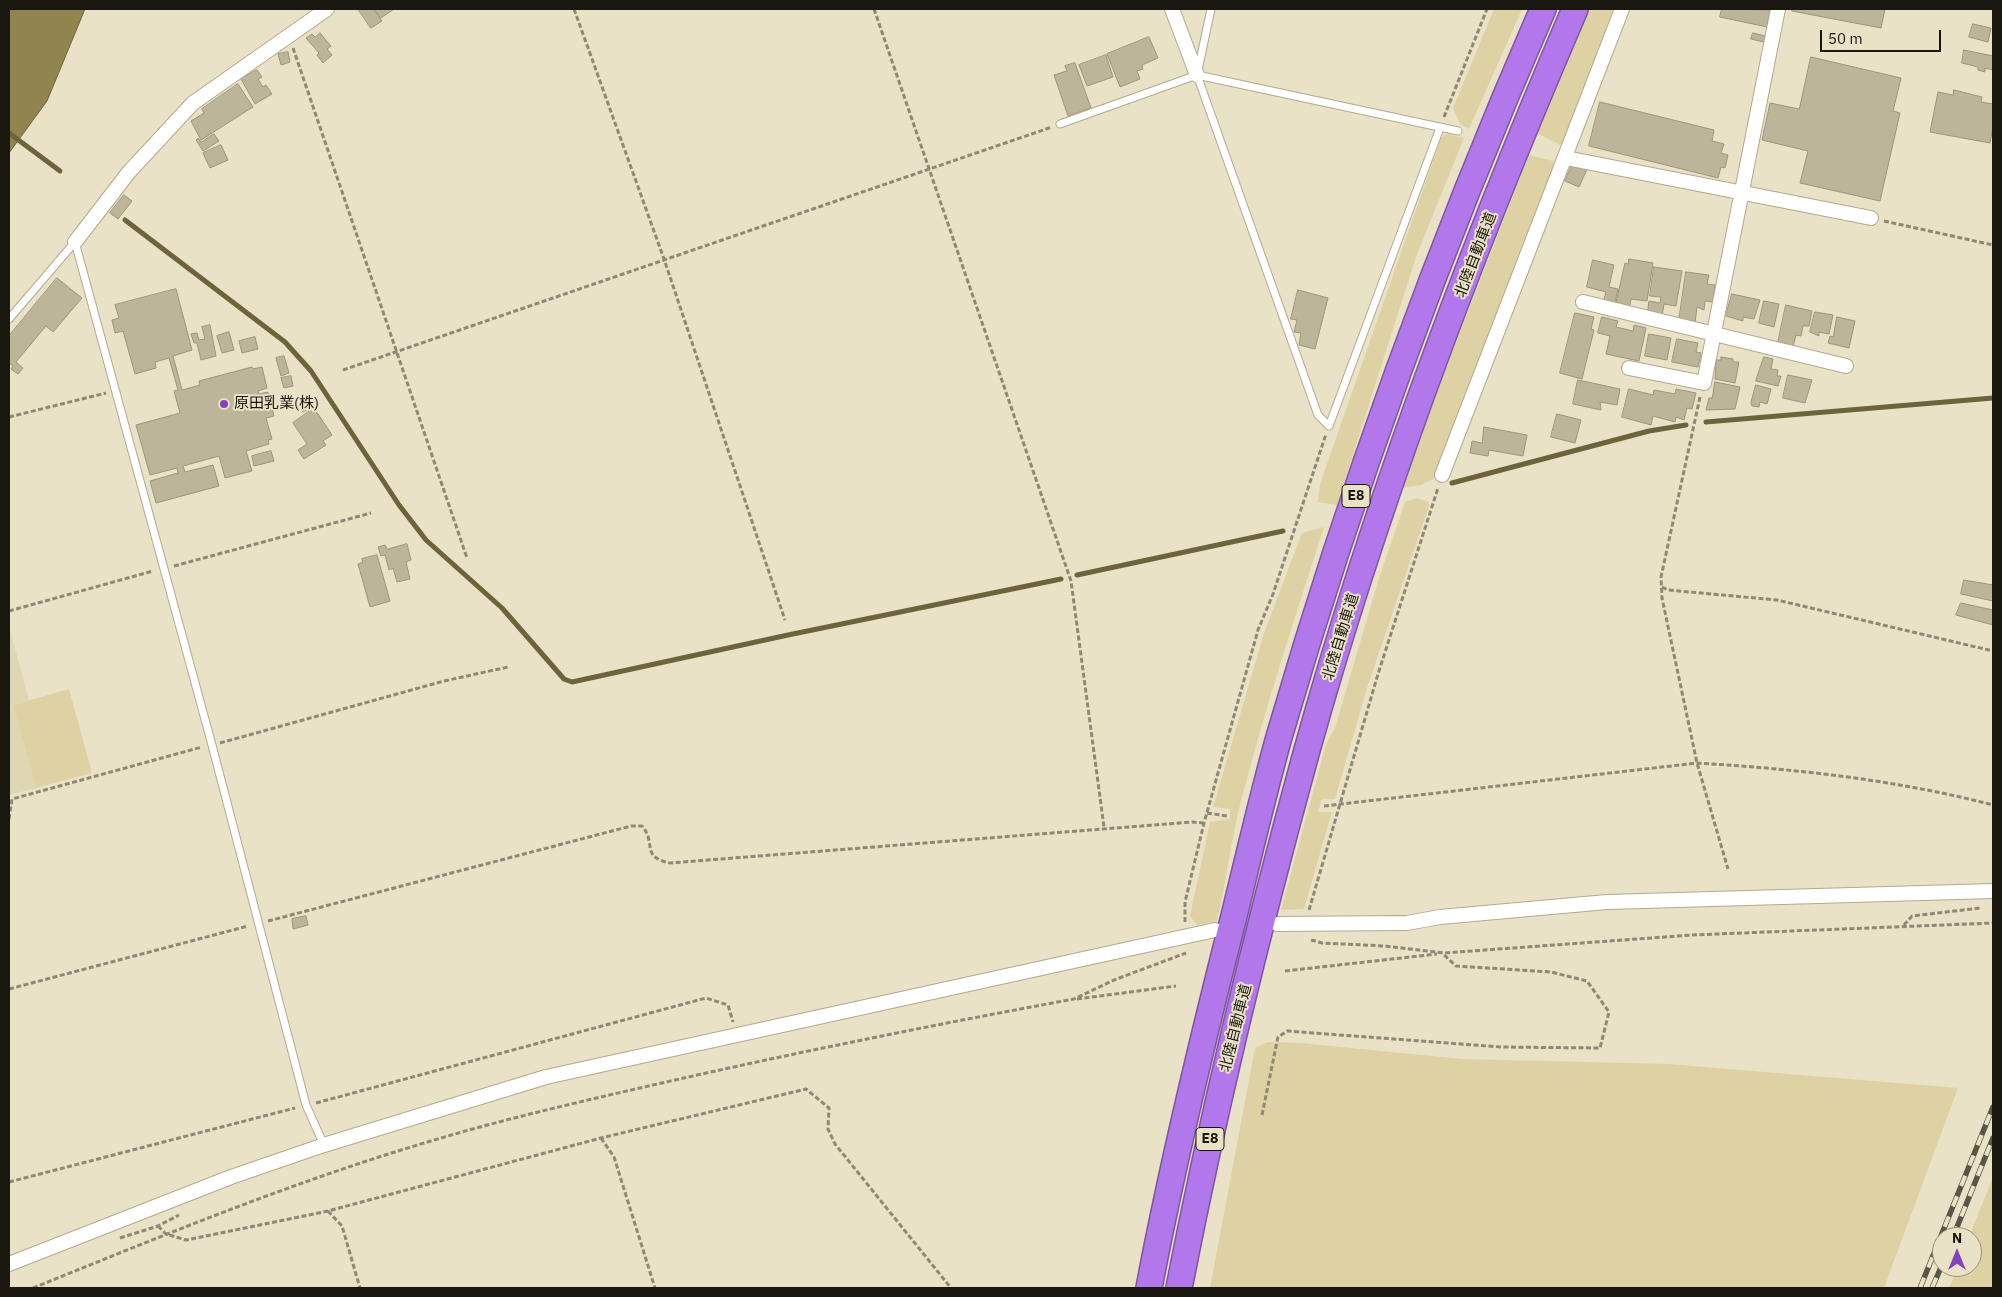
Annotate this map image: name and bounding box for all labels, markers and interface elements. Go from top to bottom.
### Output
scale bar [1822,20,1943,52]
text: 50 m [1828,29,1863,48]
street label: 北陸自動車道 [1451,210,1501,300]
place label: 原田乳業(株) [234,395,319,413]
marker: 原田乳業(株) [218,398,230,410]
road number: E8 [1342,484,1370,508]
street label: 北陸自動車道 [1319,591,1363,683]
street label: 北陸自動車道 [1216,982,1256,1074]
road number: E8 [1196,1128,1224,1150]
north arrow [1932,1227,1982,1277]
text: N [1952,1229,1962,1247]

